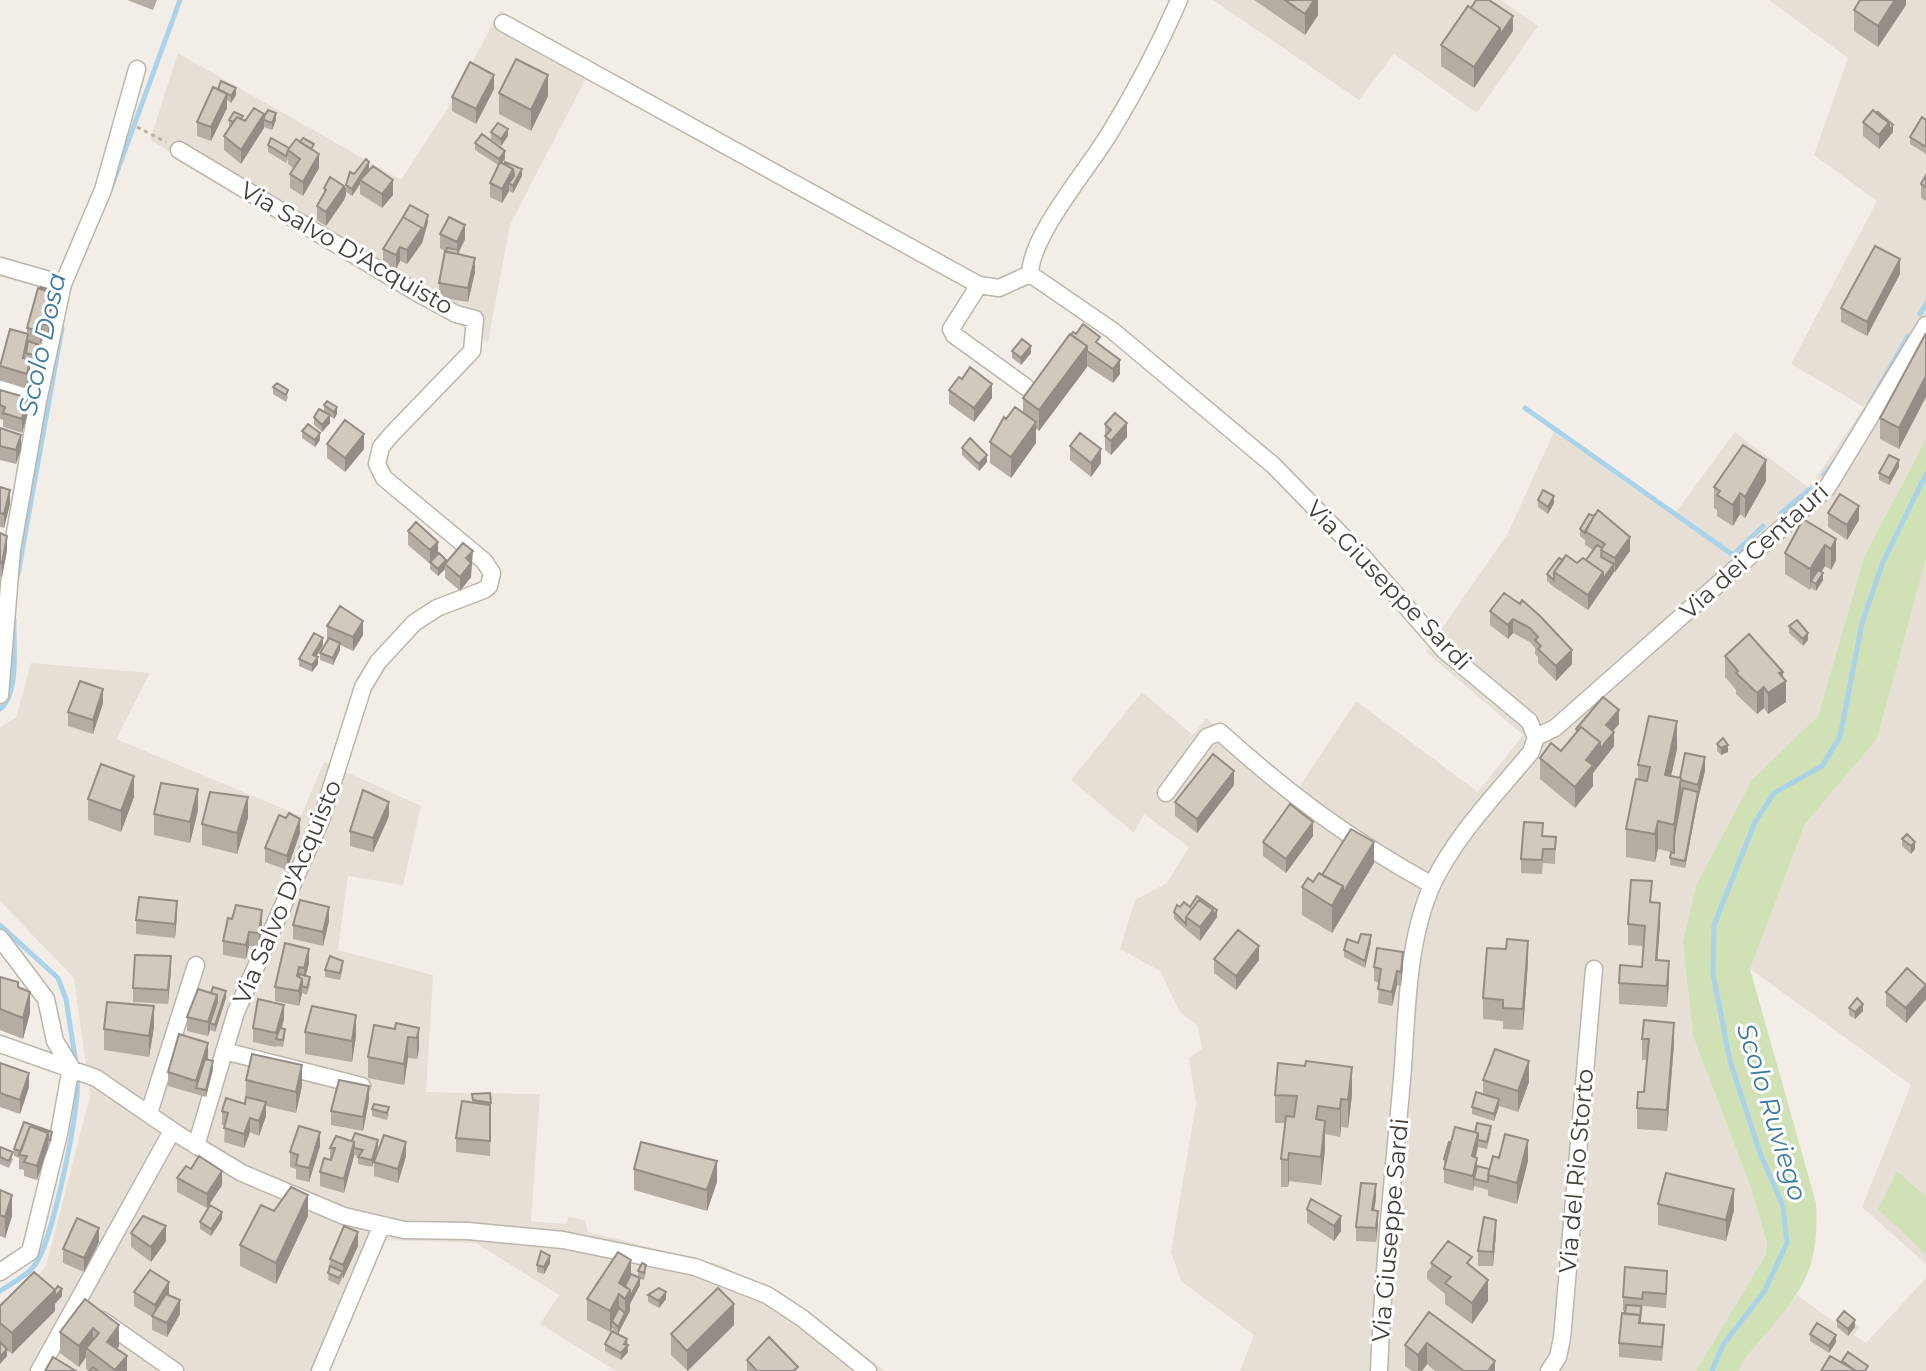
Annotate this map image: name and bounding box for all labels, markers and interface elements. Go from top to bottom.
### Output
street label: Via Salvo D'Acquisto [235,175,459,321]
water label: Scolo Dosa [11,270,73,418]
street label: Via dei Centauri [1674,477,1834,625]
street label: Via Giuseppe Sardi [1300,494,1478,676]
street label: Via Salvo D'Acquisto [227,775,347,1009]
water label: Scolo Ruviego [1730,1019,1814,1205]
street label: Via del Rio Storto [1553,1067,1599,1275]
street label: Via Giuseppe Sardi [1366,1117,1414,1343]

